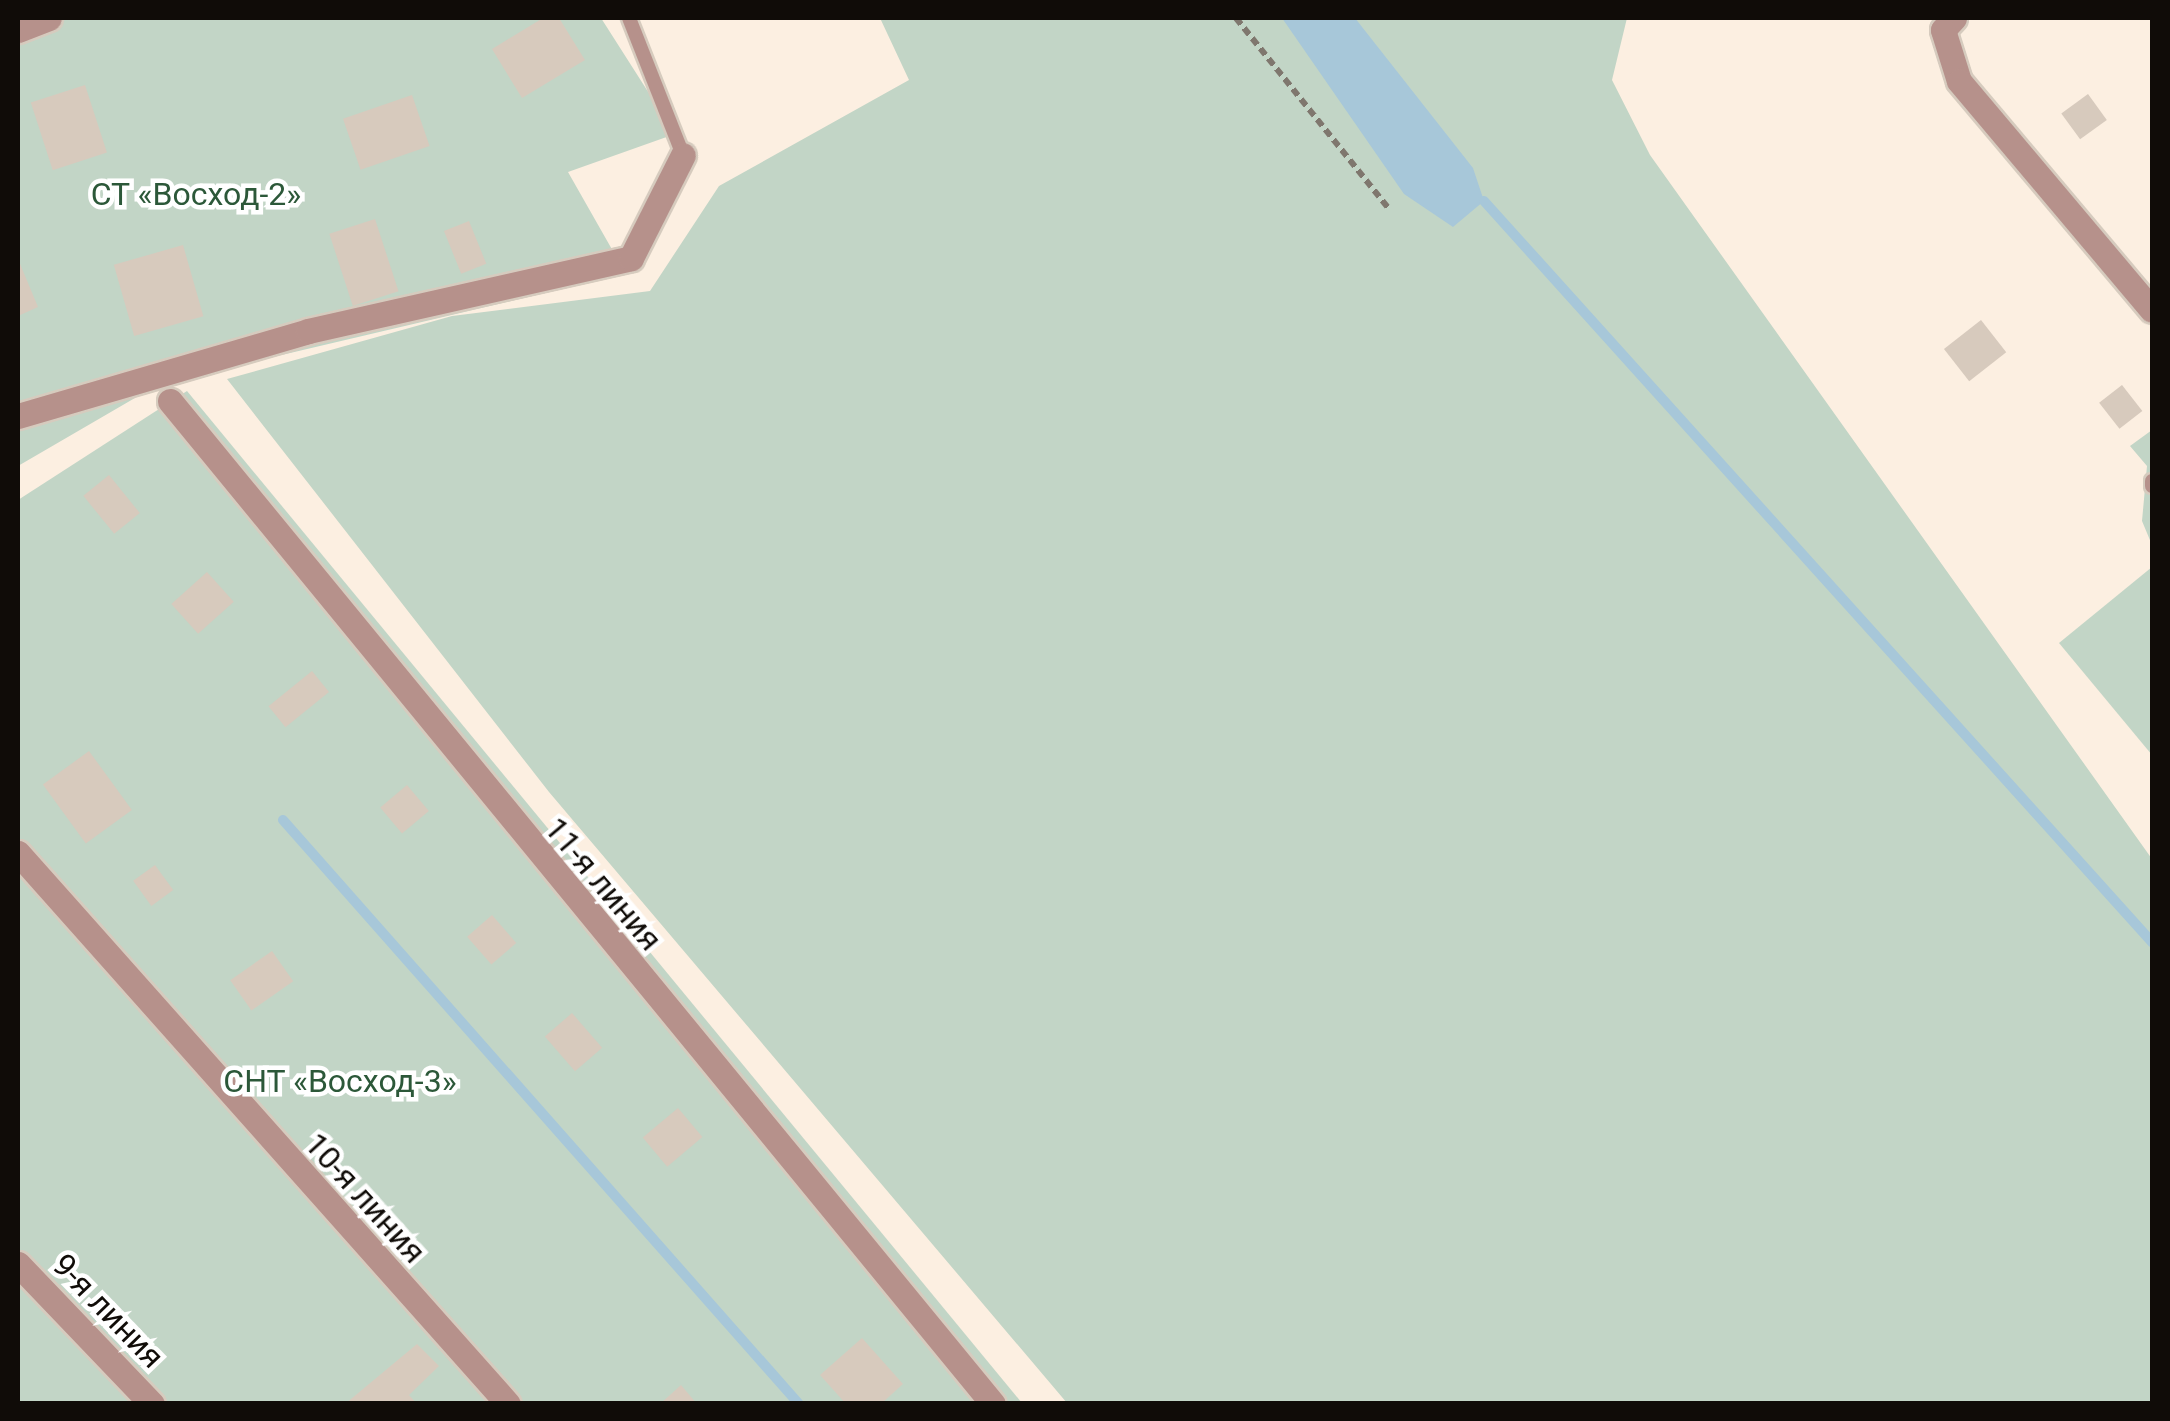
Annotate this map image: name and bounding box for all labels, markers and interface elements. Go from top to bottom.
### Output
park label: СТ «Восход-2» [90,175,302,213]
street label: 11-я линия [536,810,670,958]
park label: СНТ «Восход-3» [223,1062,457,1100]
street label: 10-я линия [297,1125,433,1271]
street label: 9-я линия [44,1246,172,1376]

